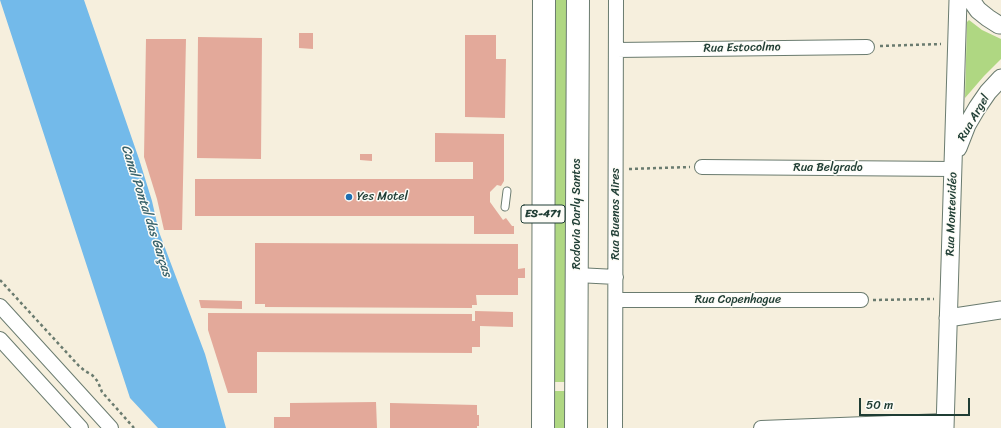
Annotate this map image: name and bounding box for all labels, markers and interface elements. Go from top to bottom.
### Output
street label: Rua Estocolmo [703,40,781,56]
street label: Rua Argel [955,92,993,144]
water label: Canal Pontal das Garças [117,143,175,279]
street label: Rodovia Darly Santos [570,159,584,269]
street label: Rua Belgrado [793,161,863,175]
street label: Rua Buenos Aires [609,168,623,260]
street label: Rua Montevidéo [943,172,961,256]
place label: Yes Motel [357,190,408,204]
marker: Yes Motel [344,192,354,202]
road number: ES-471 [521,205,565,223]
street label: Rua Copenhague [695,293,781,307]
scale bar [861,390,972,416]
text: 50 m [866,394,893,416]

